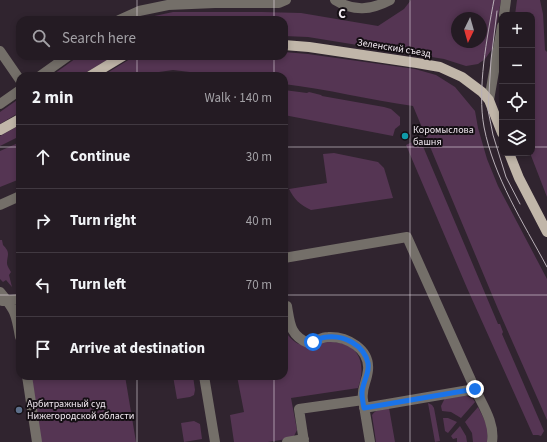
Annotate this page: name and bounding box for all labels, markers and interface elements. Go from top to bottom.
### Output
text: C [338,5,346,23]
north arrow [451,12,487,48]
map controls [499,12,535,156]
button: + [499,12,535,48]
search box [16,16,288,60]
icon: search [30,27,52,49]
text: Search here [62,28,136,49]
street label: Зеленский съезд [356,35,433,61]
button: − [499,48,535,84]
button: locate [499,84,535,120]
text: 2 min [32,86,73,110]
text: Walk · 140 m [204,89,272,107]
button: layers [499,120,535,156]
place label: Коромыслова башня [413,123,474,149]
marker: Коромыслова башня [400,131,410,141]
icon: ahead [32,146,54,168]
text: Continue [70,146,130,167]
text: 30 m [246,148,272,166]
icon: right [32,210,54,232]
text: Turn right [70,210,136,231]
text: 40 m [246,212,272,230]
icon: left [32,274,54,296]
text: Turn left [70,274,126,295]
text: 70 m [246,276,272,294]
route start [304,333,322,351]
icon: arrive [32,338,54,360]
text: Arrive at destination [70,338,205,359]
route end [466,380,484,398]
place label: Арбитражный суд Нижегородской области [27,397,134,423]
marker: Арбитражный суд Нижегородской области [14,405,24,415]

